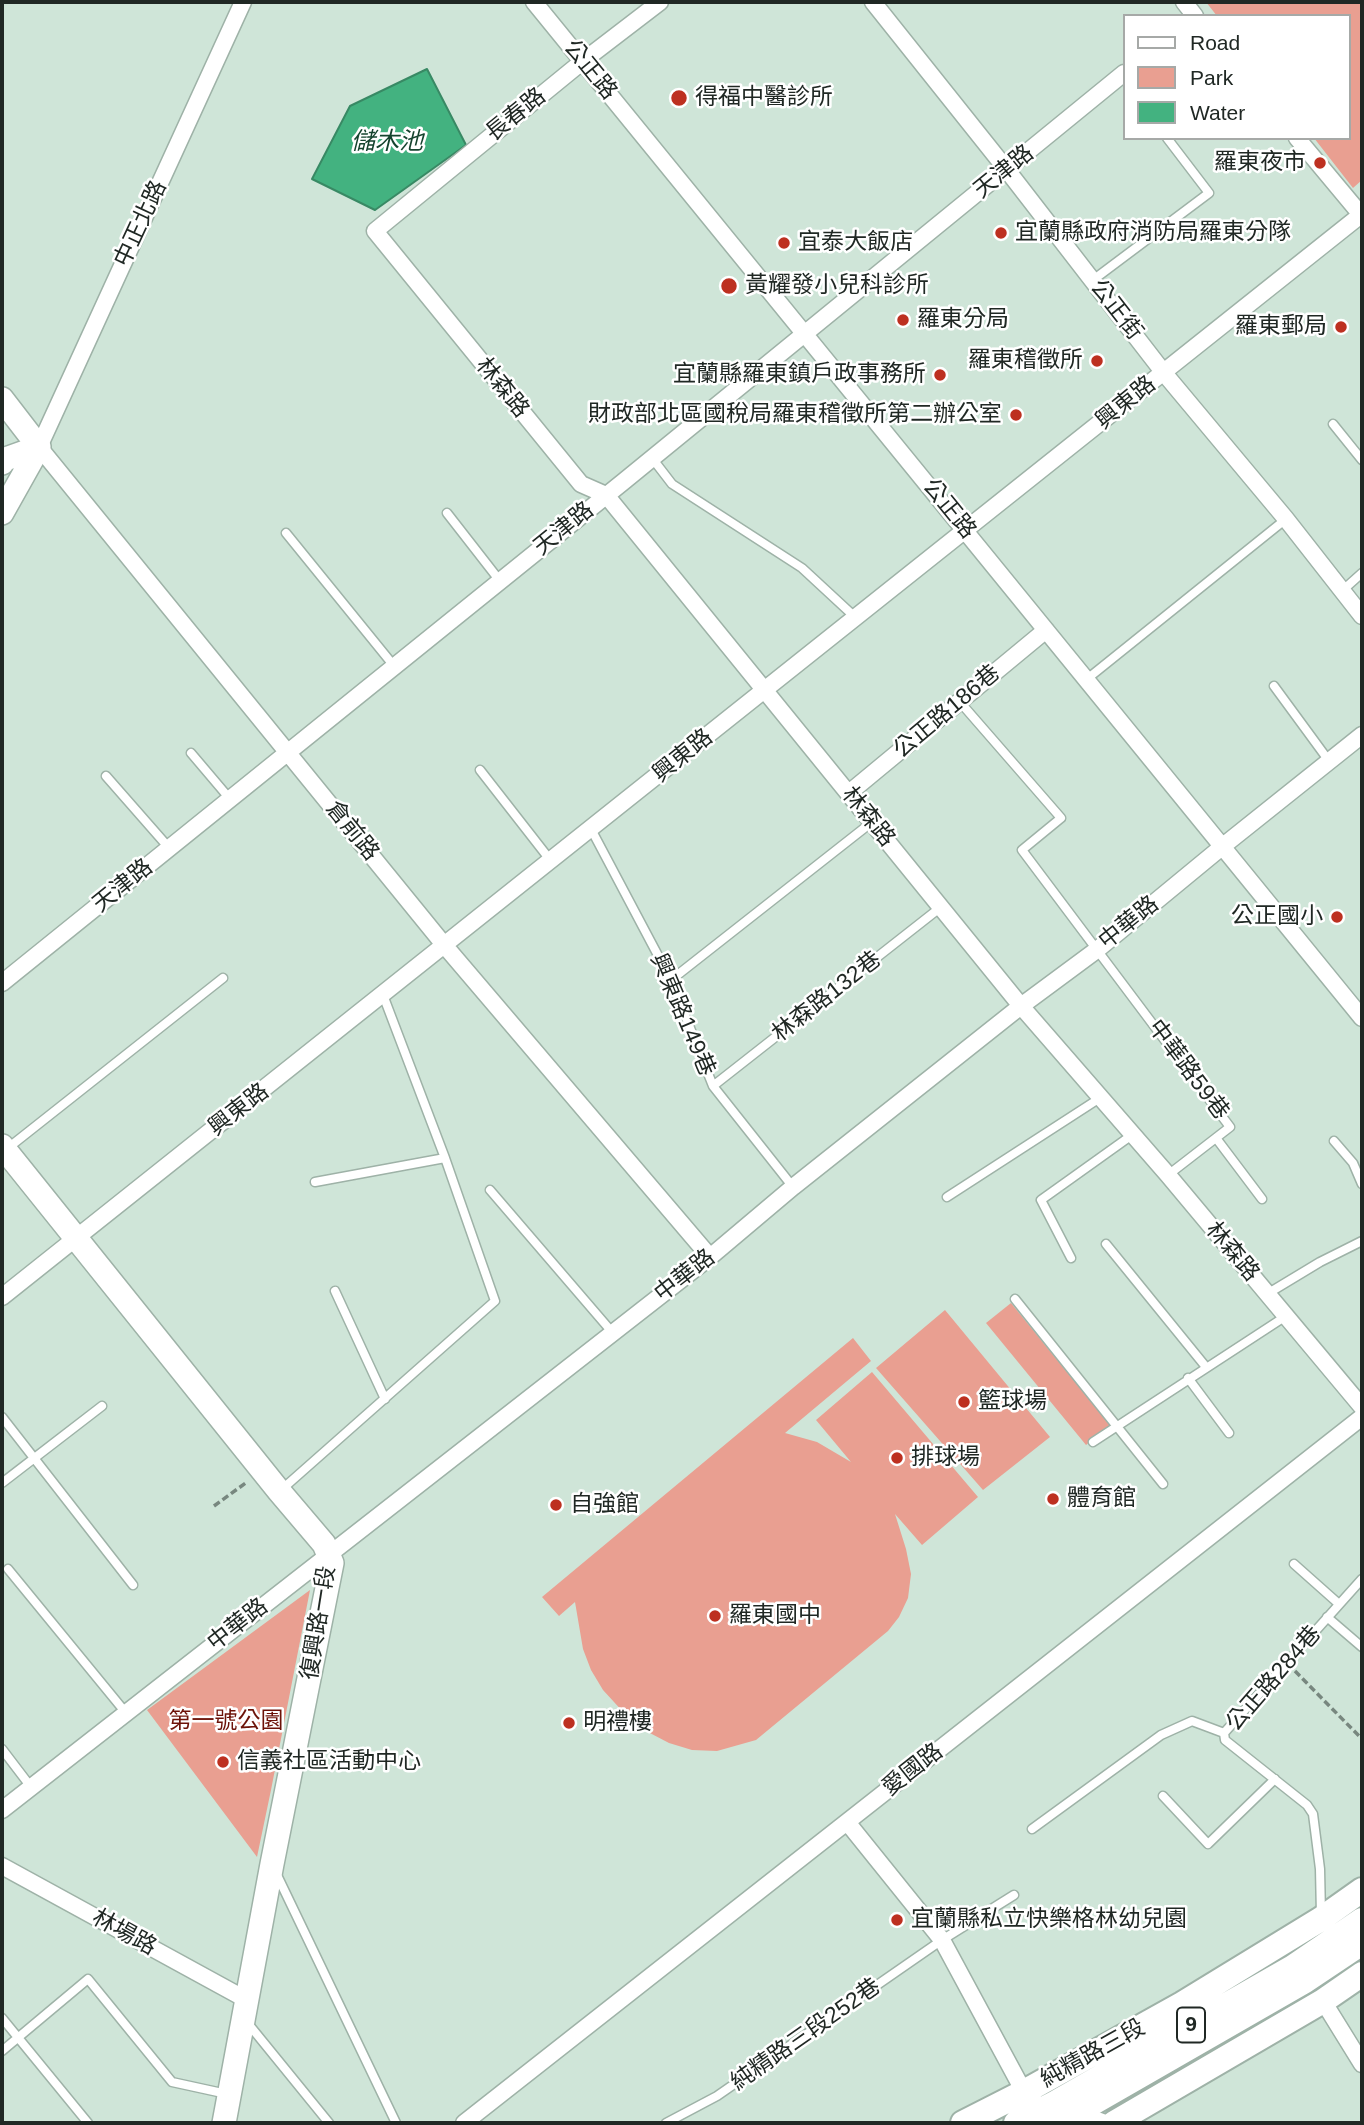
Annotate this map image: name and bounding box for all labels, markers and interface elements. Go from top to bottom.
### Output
legend [1122,14,1350,140]
text: Road [1190,31,1240,54]
street label: 公正路 [558,35,622,105]
text: Park [1190,66,1233,89]
street label: 長春路 [481,83,551,147]
place label: 得福中醫診所 [695,84,833,112]
marker: 得福中醫診所 [669,88,689,108]
text: Water [1190,101,1245,124]
water label: 儲木池 [351,128,423,156]
street label: 天津路 [969,140,1039,204]
place label: 羅東夜市 [1214,149,1306,177]
marker: 羅東夜市 [1312,155,1328,171]
street label: 中正北路 [109,176,173,272]
place label: 宜蘭縣政府消防局羅東分隊 [1015,219,1291,247]
marker: 宜蘭縣政府消防局羅東分隊 [993,225,1009,241]
place label: 宜泰大飯店 [798,229,913,257]
marker: 宜泰大飯店 [776,235,792,251]
place label: 黃耀發小兒科診所 [745,272,929,300]
street label: 公正街 [1084,274,1148,346]
marker: 黃耀發小兒科診所 [719,276,739,296]
place label: 羅東分局 [917,306,1009,334]
marker: 羅東分局 [895,312,911,328]
place label: 羅東郵局 [1235,313,1327,341]
marker: 羅東郵局 [1333,319,1349,335]
place label: 羅東稽徵所 [968,347,1083,375]
street label: 林森路 [470,353,534,423]
marker: 羅東稽徵所 [1089,353,1105,369]
place label: 宜蘭縣羅東鎮戶政事務所 [673,361,926,389]
marker: 宜蘭縣羅東鎮戶政事務所 [932,367,948,383]
street label: 興東路 [1091,371,1161,435]
place label: 財政部北區國稅局羅東稽徵所第二辦公室 [588,401,1002,429]
marker: 財政部北區國稅局羅東稽徵所第二辦公室 [1008,407,1024,423]
street label: 公正路 [917,474,981,544]
street label: 天津路 [529,497,599,561]
street label: 公正路186巷 [888,660,1006,764]
street label: 興東路 [648,724,718,788]
street label: 林森路 [836,782,900,852]
street label: 倉前路 [320,796,384,866]
street label: 天津路 [88,854,158,918]
street label: 中華路 [1094,891,1164,955]
place label: 公正國小 [1231,903,1323,931]
marker: 公正國小 [1329,909,1345,925]
street label: 林森路132巷 [767,946,887,1048]
street label: 興東路149巷 [644,950,720,1080]
street label: 中華路59巷 [1142,1015,1234,1125]
street label: 興東路 [203,1078,275,1142]
street label: 林森路 [1199,1217,1265,1287]
street label: 中華路 [649,1244,721,1308]
place label: 籃球場 [978,1388,1047,1416]
marker: 籃球場 [956,1394,972,1410]
place label: 排球場 [911,1444,980,1472]
marker: 排球場 [889,1450,905,1466]
place label: 體育館 [1067,1485,1136,1513]
place label: 自強館 [570,1491,639,1519]
marker: 體育館 [1045,1491,1061,1507]
marker: 自強館 [548,1497,564,1513]
street label: 復興路一段 [296,1564,342,1682]
street label: 中華路 [202,1593,274,1657]
place label: 羅東國中 [729,1602,821,1630]
marker: 羅東國中 [707,1608,723,1624]
street label: 公正路284巷 [1221,1621,1327,1737]
park label: 第一號公園 [169,1708,283,1736]
place label: 明禮樓 [583,1709,652,1737]
marker: 明禮樓 [561,1715,577,1731]
street label: 愛國路 [877,1738,949,1802]
place label: 信義社區活動中心 [237,1748,421,1776]
marker: 信義社區活動中心 [215,1754,231,1770]
street label: 林場路 [87,1904,161,1962]
place label: 宜蘭縣私立快樂格林幼兒園 [911,1906,1187,1934]
marker: 宜蘭縣私立快樂格林幼兒園 [889,1912,905,1928]
street label: 純精路三段252巷 [726,1973,886,2097]
road number: 9 [1177,2008,1205,2042]
street label: 純精路三段 [1036,2014,1150,2094]

